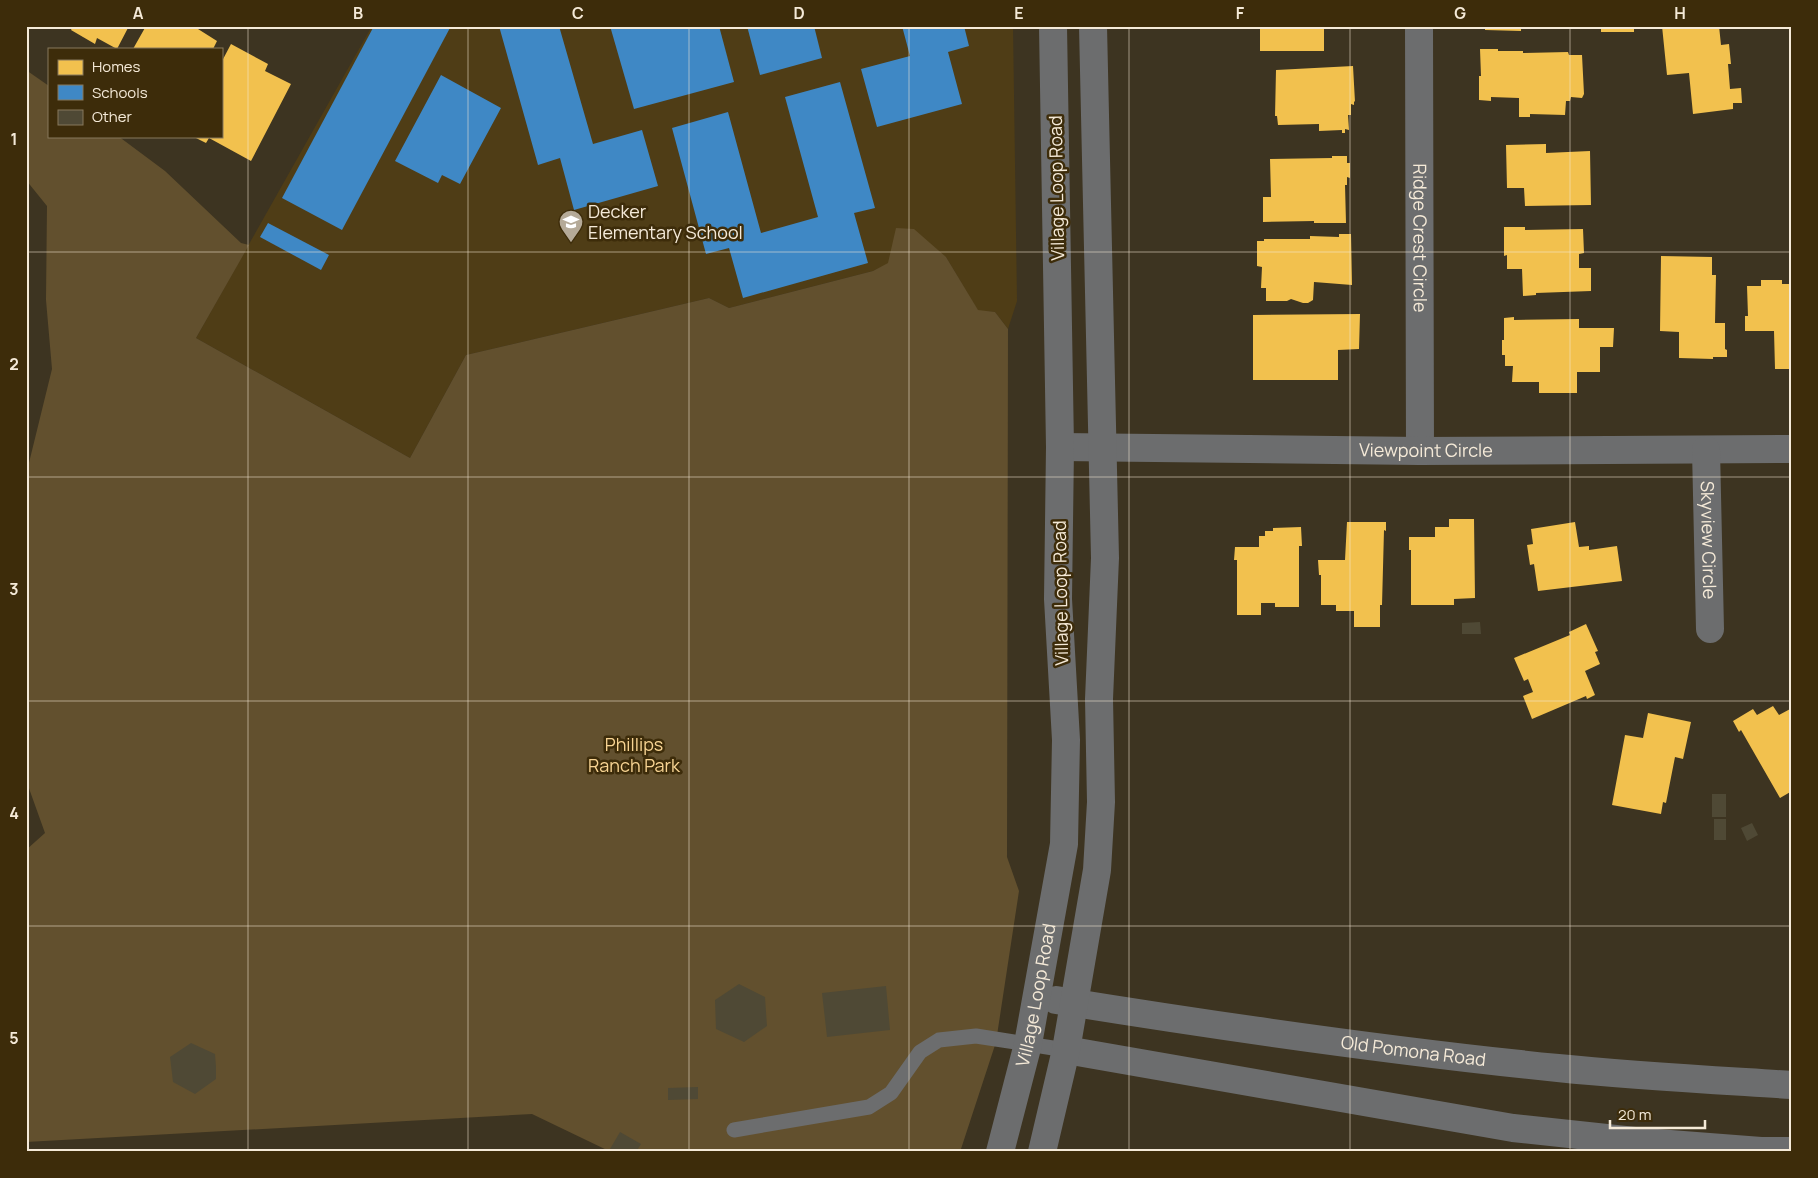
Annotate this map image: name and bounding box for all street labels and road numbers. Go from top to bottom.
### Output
street label: Village Loop Road [1043,115,1069,261]
street label: Ridge Crest Circle [1408,164,1433,312]
street label: Viewpoint Circle [1359,437,1493,462]
street label: Skyview Circle [1696,481,1722,599]
street label: Village Loop Road [1047,520,1073,666]
street label: Village Loop Road [1010,922,1060,1069]
street label: Old Pomona Road [1339,1030,1487,1071]

